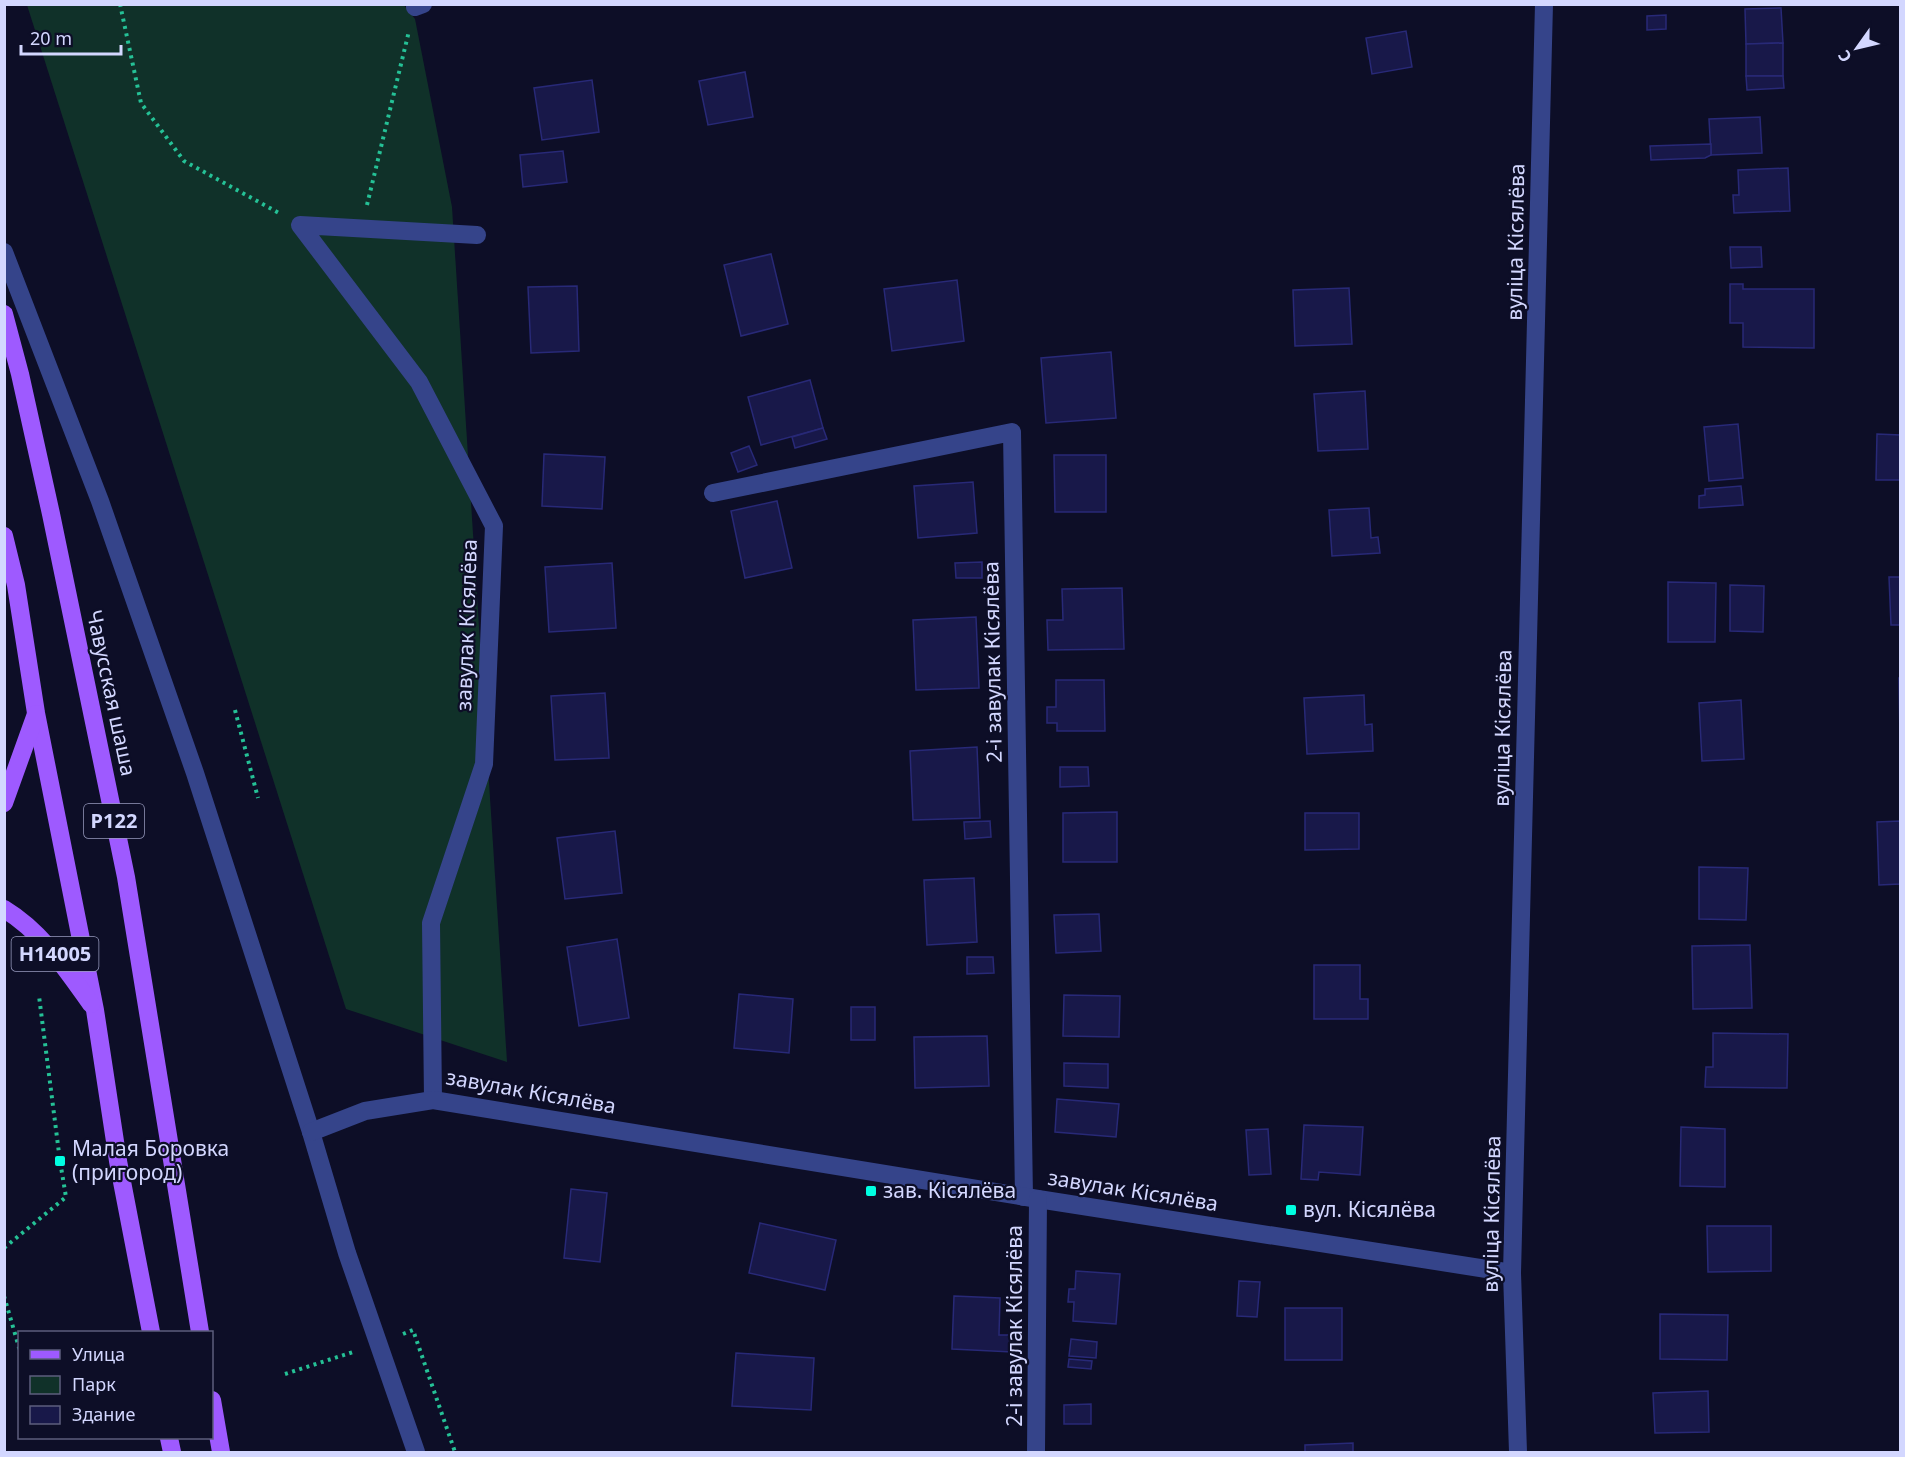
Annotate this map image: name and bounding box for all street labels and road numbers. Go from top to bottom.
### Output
street label: вуліца Кісялёва [1500,163,1530,321]
street label: завулак Кісялёва [449,539,483,711]
street label: 2-і завулак Кісялёва [976,561,1008,763]
street label: Чавусская шаша [81,607,143,778]
street label: вуліца Кісялёва [1487,649,1517,807]
road number: Р122 [84,804,144,838]
road number: Н14005 [11,937,98,971]
street label: завулак Кісялёва [444,1062,618,1120]
street label: вуліца Кісялёва [1476,1135,1506,1293]
street label: завулак Кісялёва [1046,1163,1220,1217]
street label: 2-і завулак Кісялёва [1000,1225,1028,1427]

